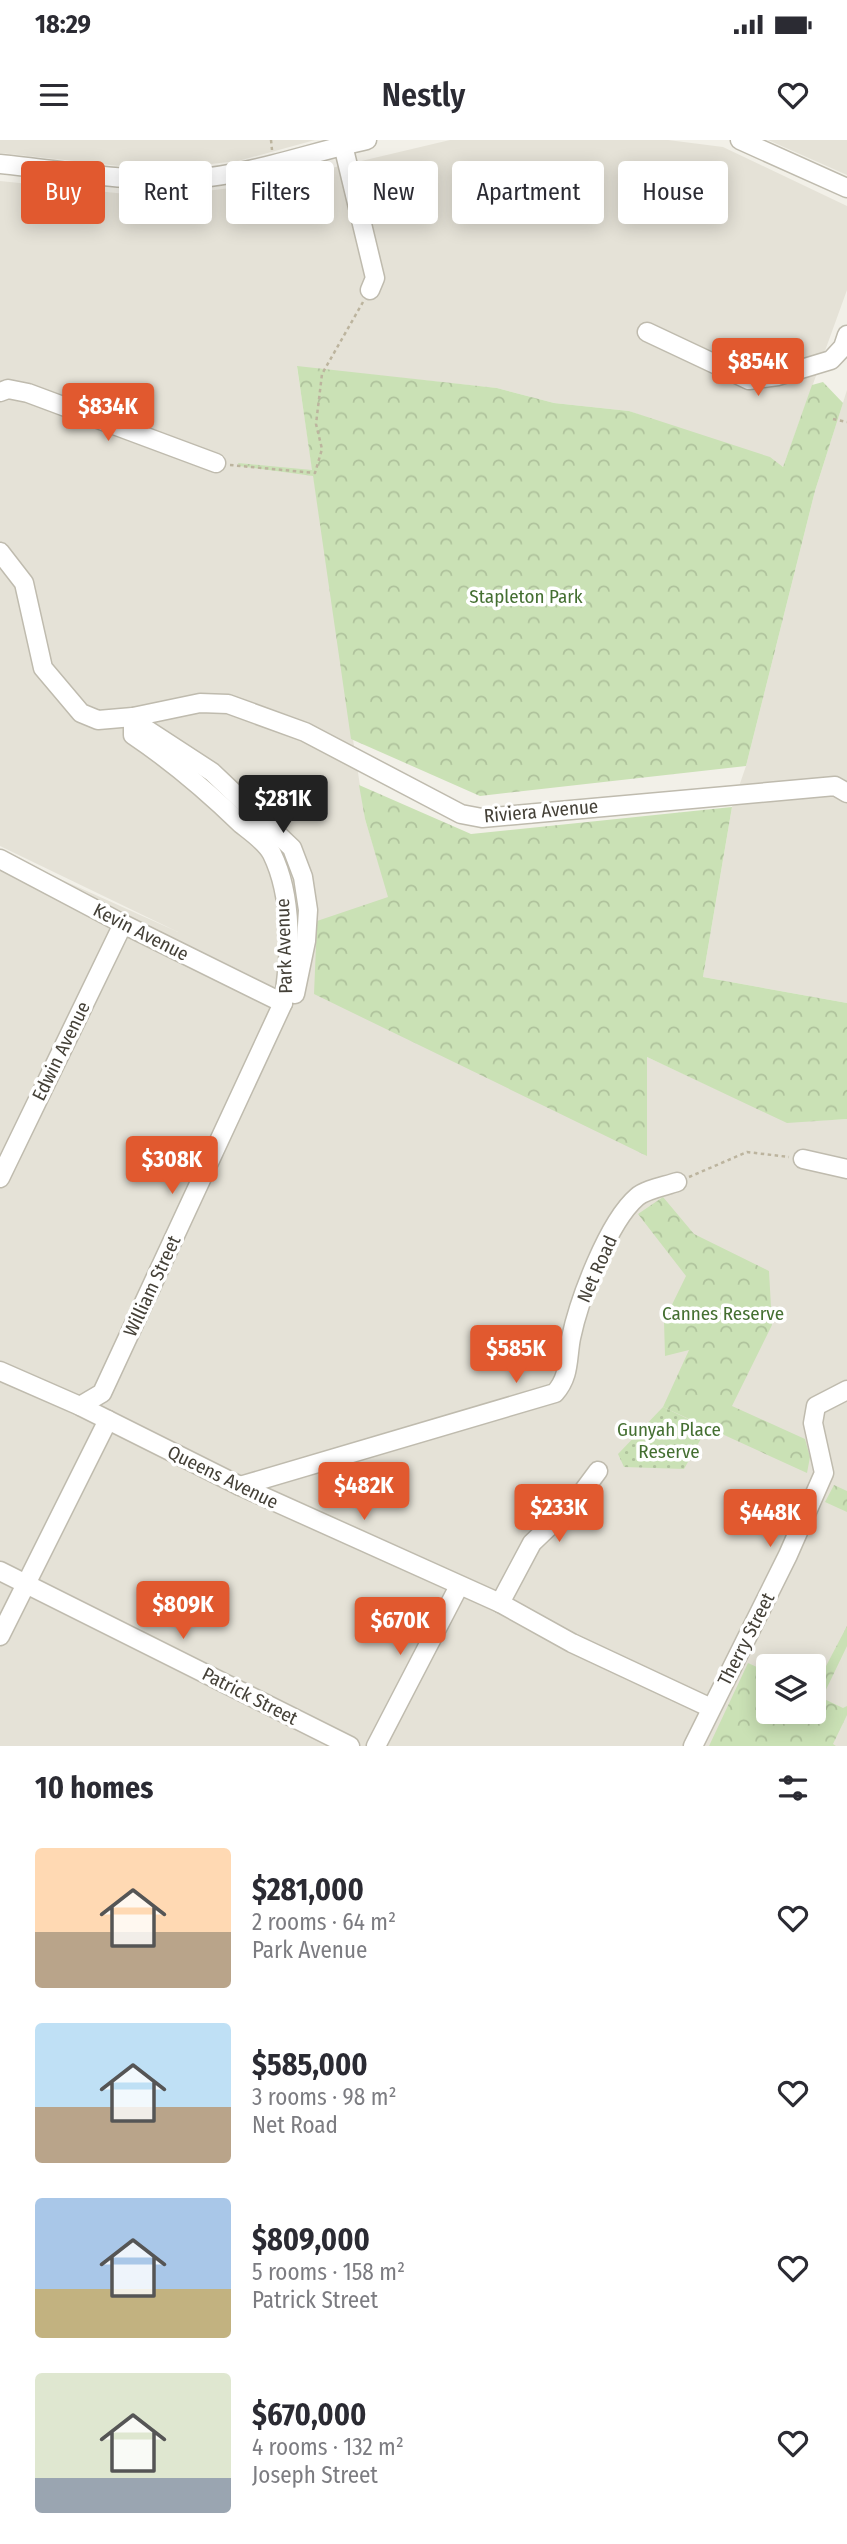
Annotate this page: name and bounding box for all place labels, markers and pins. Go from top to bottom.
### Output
pin: $854K [709,338,807,398]
pin: $834K [59,384,157,443]
pin: $281K [234,776,332,835]
pin: $308K [123,1136,221,1196]
pin: $585K [467,1326,565,1385]
pin: $482K [315,1462,413,1522]
pin: $233K [510,1484,608,1544]
pin: $448K [721,1490,819,1549]
pin: $809K [134,1582,232,1641]
pin: $670K [351,1598,449,1657]

